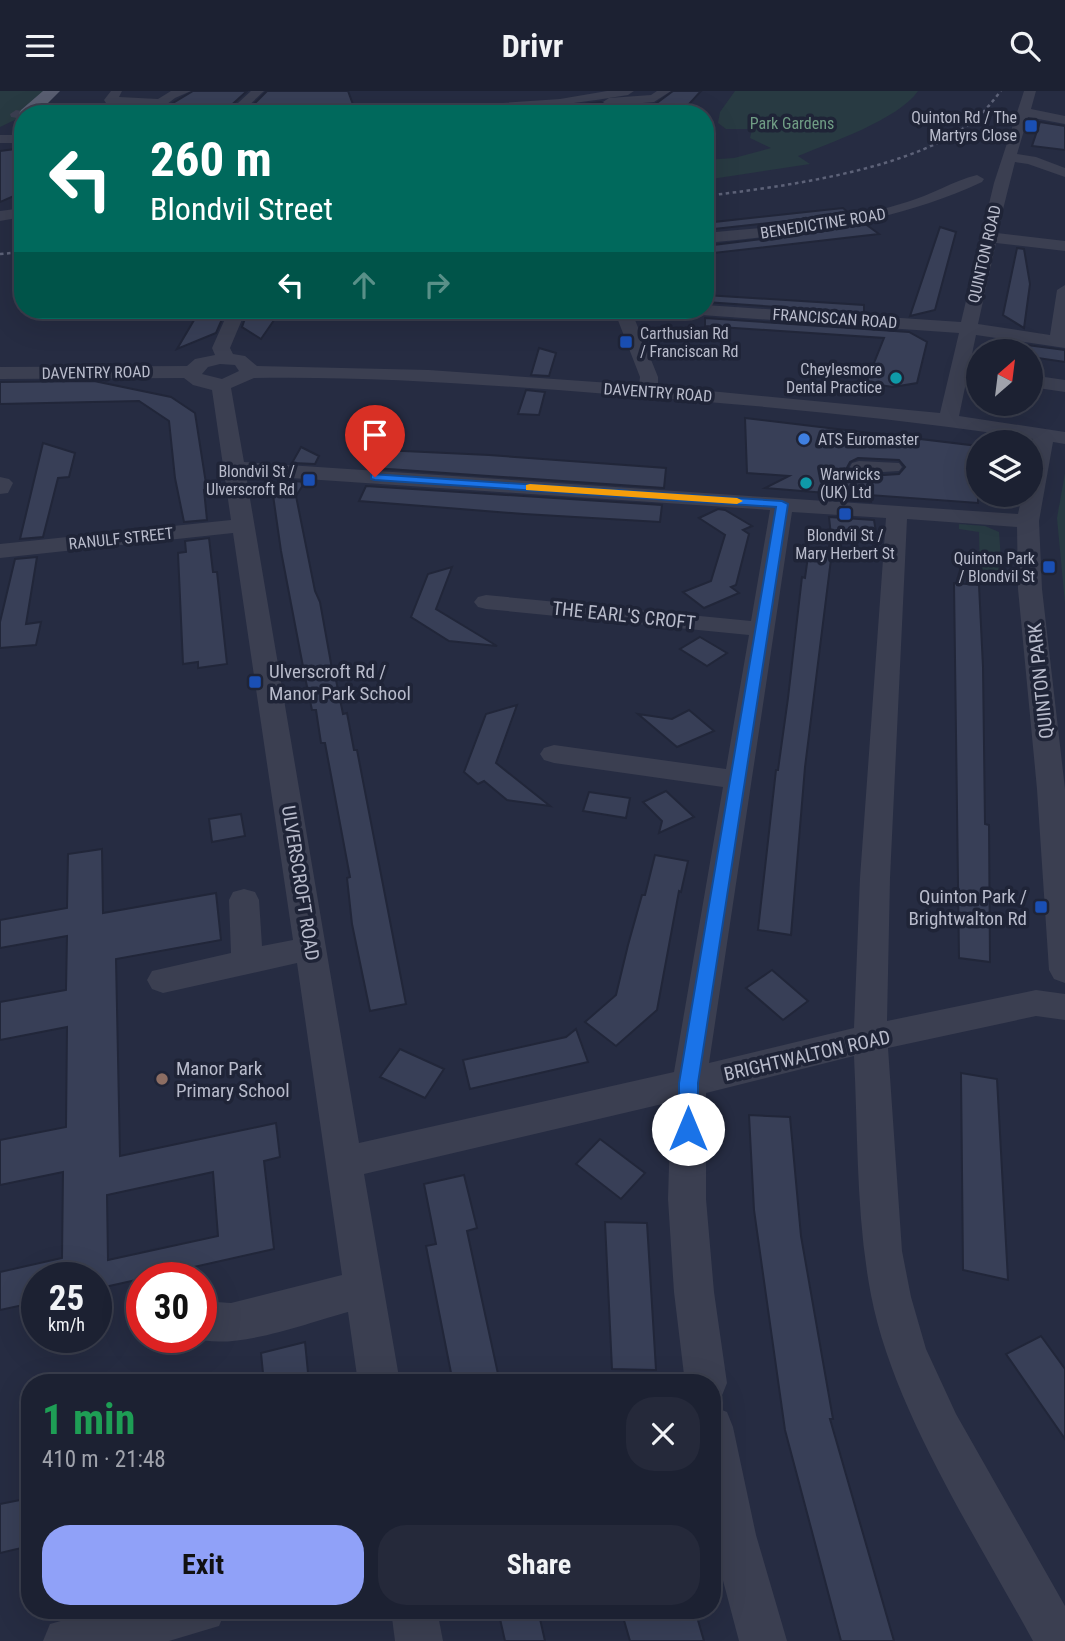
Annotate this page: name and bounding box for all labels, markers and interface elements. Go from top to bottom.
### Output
icon: menu [21,27,59,65]
text: Drivr [502,27,563,65]
icon: search [1006,27,1044,65]
place label: Quinton Rd / The Martyrs Close [911,108,1017,145]
park label: Park Gardens [750,114,834,133]
marker: Quinton Rd / The Martyrs Close [1023,118,1039,134]
text: 260 m [150,131,272,188]
icon: left [35,133,126,224]
text: Blondvil Street [150,190,333,228]
street label: QUINTON ROAD [964,203,1005,305]
street label: BENEDICTINE ROAD [759,204,887,243]
icon: left [272,266,310,304]
icon: ahead [345,266,383,304]
icon: right [418,266,456,304]
street label: FRANCISCAN ROAD [772,305,898,332]
place label: Carthusian Rd / Franciscan Rd [640,324,738,361]
marker: Carthusian Rd / Franciscan Rd [618,334,634,350]
north arrow [966,339,1043,417]
map controls [966,339,1043,507]
place label: Cheylesmore Dental Practice [786,360,882,397]
street label: DAVENTRY ROAD [41,362,151,383]
marker: Cheylesmore Dental Practice [888,370,904,386]
street label: DAVENTRY ROAD [603,379,713,406]
pin [345,405,405,477]
icon: arrive [356,416,394,454]
place label: ATS Euromaster [818,430,919,449]
button: layers [966,430,1043,507]
marker: ATS Euromaster [796,431,812,447]
place label: Blondvil St / Ulverscroft Rd [206,462,295,499]
place label: Warwicks (UK) Ltd [820,465,881,502]
marker: Blondvil St / Ulverscroft Rd [301,472,317,488]
marker: Warwicks (UK) Ltd [798,475,814,491]
marker: Blondvil St / Mary Herbert St [837,506,853,522]
street label: RANULF STREET [68,524,174,553]
place label: Blondvil St / Mary Herbert St [795,526,895,563]
place label: Quinton Park / Blondvil St [954,549,1036,586]
marker: Quinton Park / Blondvil St [1041,559,1057,575]
street label: THE EARL'S CROFT [551,597,697,634]
street label: QUINTON PARK [1023,621,1058,740]
place label: Ulverscroft Rd / Manor Park School [269,660,411,705]
marker: Ulverscroft Rd / Manor Park School [247,674,263,690]
street label: ULVERSCROFT ROAD [277,804,324,962]
place label: Quinton Park / Brightwalton Rd [908,885,1027,930]
marker: Quinton Park / Brightwalton Rd [1033,899,1049,915]
street label: BRIGHTWALTON ROAD [722,1025,892,1086]
place label: Manor Park Primary School [176,1057,290,1102]
marker: Manor Park Primary School [154,1071,170,1087]
position arrow [651,1092,725,1166]
speed limit sign: 30 [126,1262,217,1353]
text: 25 [49,1278,84,1319]
text: km/h [48,1314,85,1335]
text: 1 min [42,1395,135,1444]
button: close [626,1397,700,1471]
text: 410 m · 21:48 [42,1446,166,1473]
button: Exit [42,1525,364,1605]
button: Share [378,1525,700,1605]

